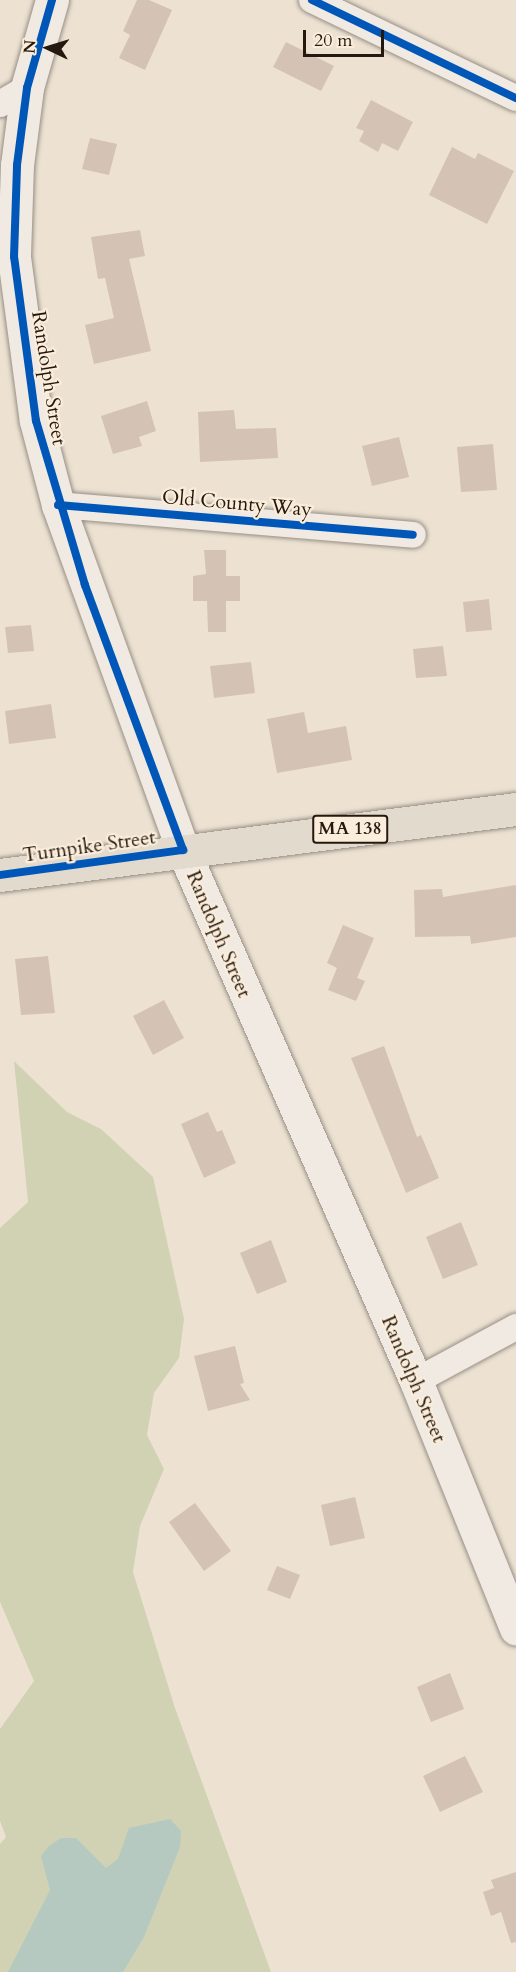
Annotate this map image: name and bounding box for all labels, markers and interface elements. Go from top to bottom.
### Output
north arrow [18,18,78,78]
scale bar [306,18,387,56]
text: 20 m [314,28,353,53]
text: N [19,39,42,54]
street label: Randolph Street [27,309,71,447]
street label: Old County Way [161,484,313,522]
road number: MA 138 [311,814,389,844]
street label: Turnpike Street [21,825,157,867]
street label: Randolph Street [181,867,257,1001]
street label: Randolph Street [376,1312,452,1446]

